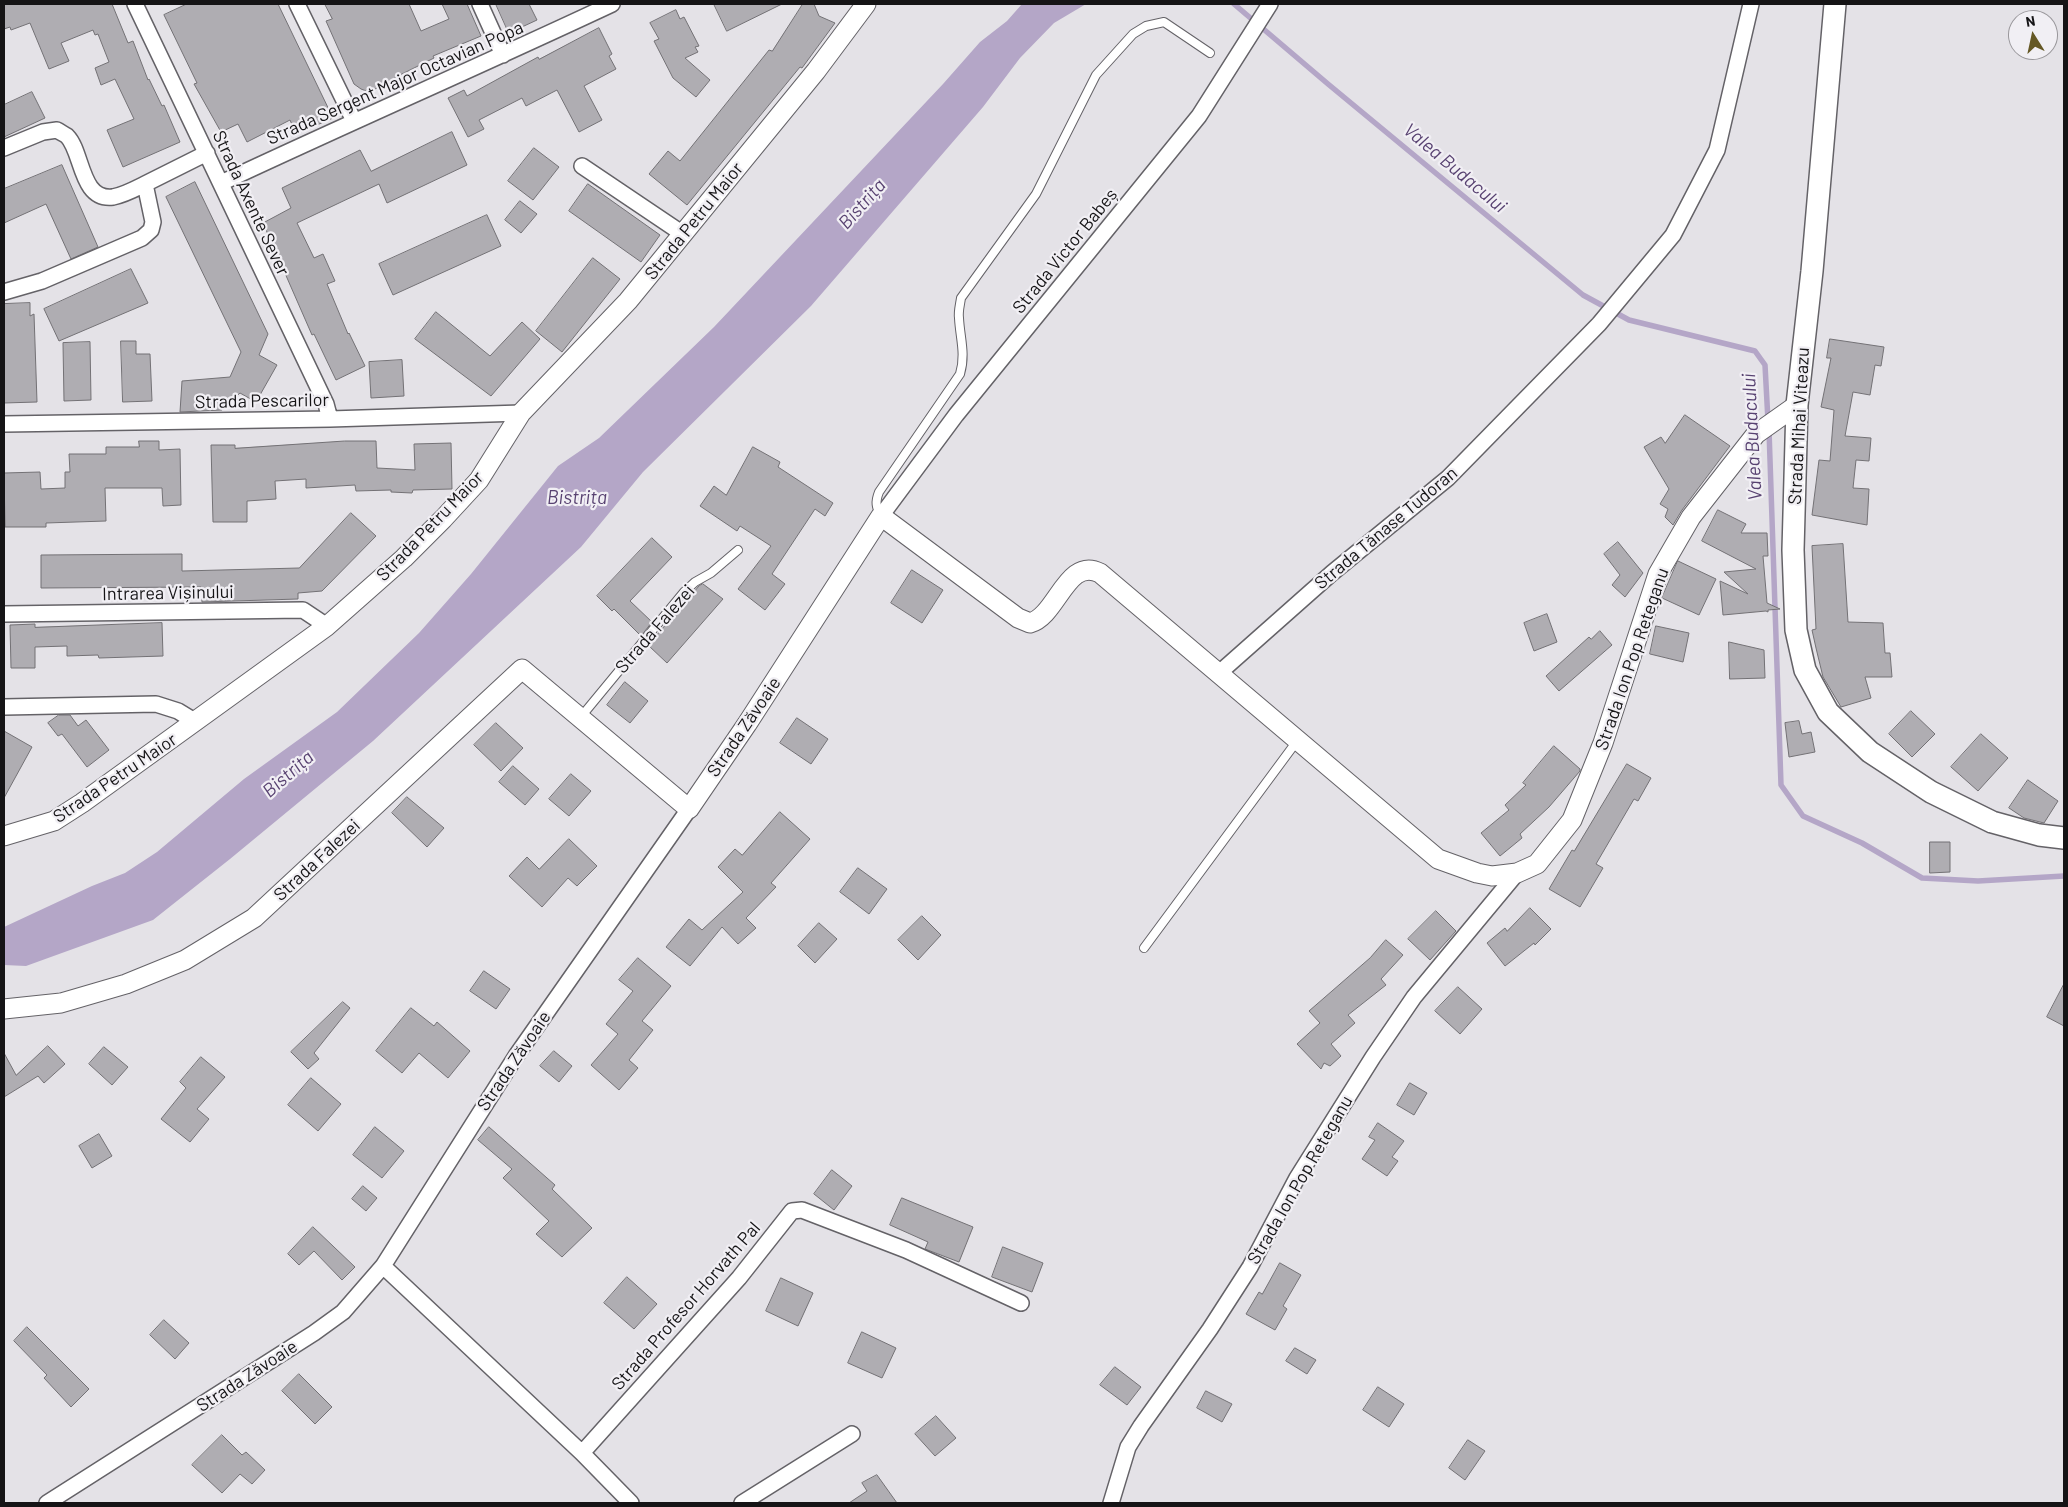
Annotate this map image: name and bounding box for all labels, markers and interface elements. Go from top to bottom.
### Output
north arrow [2008,10,2058,60]
text: N [2024,12,2037,30]
street label: Strada Sergent Major Octavian Popa [263,17,527,149]
water label: Valea Budacului [1399,118,1511,218]
street label: Strada Axente Sever [208,127,294,279]
street label: Strada Petru Maior [640,158,748,284]
water label: Bistrița [833,174,891,234]
street label: Strada Victor Babeș [1008,184,1122,318]
street label: Strada Mihai Viteazu [1784,347,1814,505]
water label: Valea Budacului [1737,373,1767,501]
street label: Strada Pescarilor [195,389,329,413]
street label: Strada Tănase Tudoran [1310,462,1462,594]
street label: Strada Petru Maior [372,466,488,586]
water label: Bistrița [547,487,607,509]
street label: Strada Ion Pop Reteganu [1591,565,1673,753]
street label: Strada Falezei [611,580,699,678]
street label: Intrarea Vișinului [102,581,234,605]
street label: Strada Zăvoaie [703,673,785,781]
street label: Strada Petru Maior [49,729,181,827]
water label: Bistrița [258,746,318,802]
street label: Strada Falezei [269,815,365,905]
street label: Strada Zăvoaie [473,1007,555,1115]
street label: Strada Ion Pop Reteganu [1243,1092,1357,1268]
street label: Strada Profesor Horvath Pal [607,1218,765,1394]
street label: Strada Zăvoaie [193,1335,301,1417]

